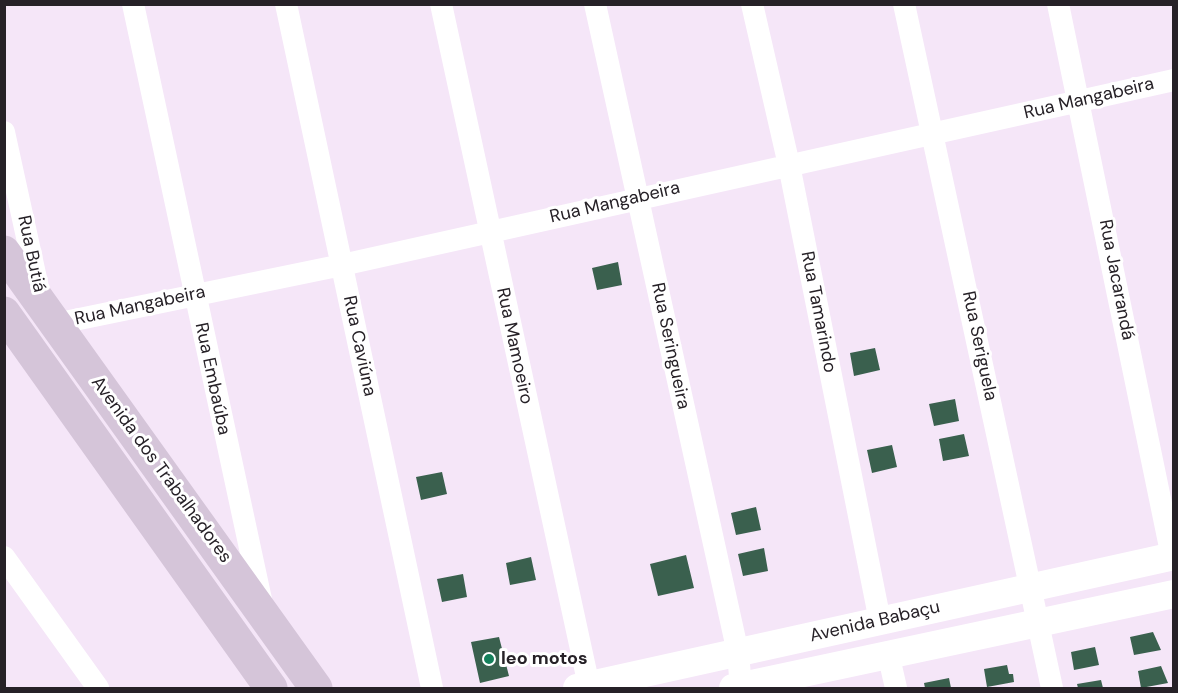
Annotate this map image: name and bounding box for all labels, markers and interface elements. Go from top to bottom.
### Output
street label: Rua Mangabeira [1022,74,1156,124]
street label: Rua Mangabeira [548,178,682,228]
street label: Rua Butiá [12,214,50,294]
street label: Rua Jacarandá [1094,218,1138,342]
street label: Rua Tamarindo [796,249,840,375]
street label: Rua Seringueira [646,281,694,411]
street label: Rua Mangabeira [73,282,207,330]
street label: Rua Mamoeiro [491,286,537,406]
street label: Rua Seriguela [957,289,1001,403]
street label: Rua Caviúna [338,294,380,398]
street label: Rua Embaúba [190,321,234,437]
street label: Avenida dos Trabalhadores [86,373,236,567]
street label: Avenida Babaçu [808,597,942,647]
place label: leo motos [501,648,588,670]
marker: leo motos [482,652,496,666]

